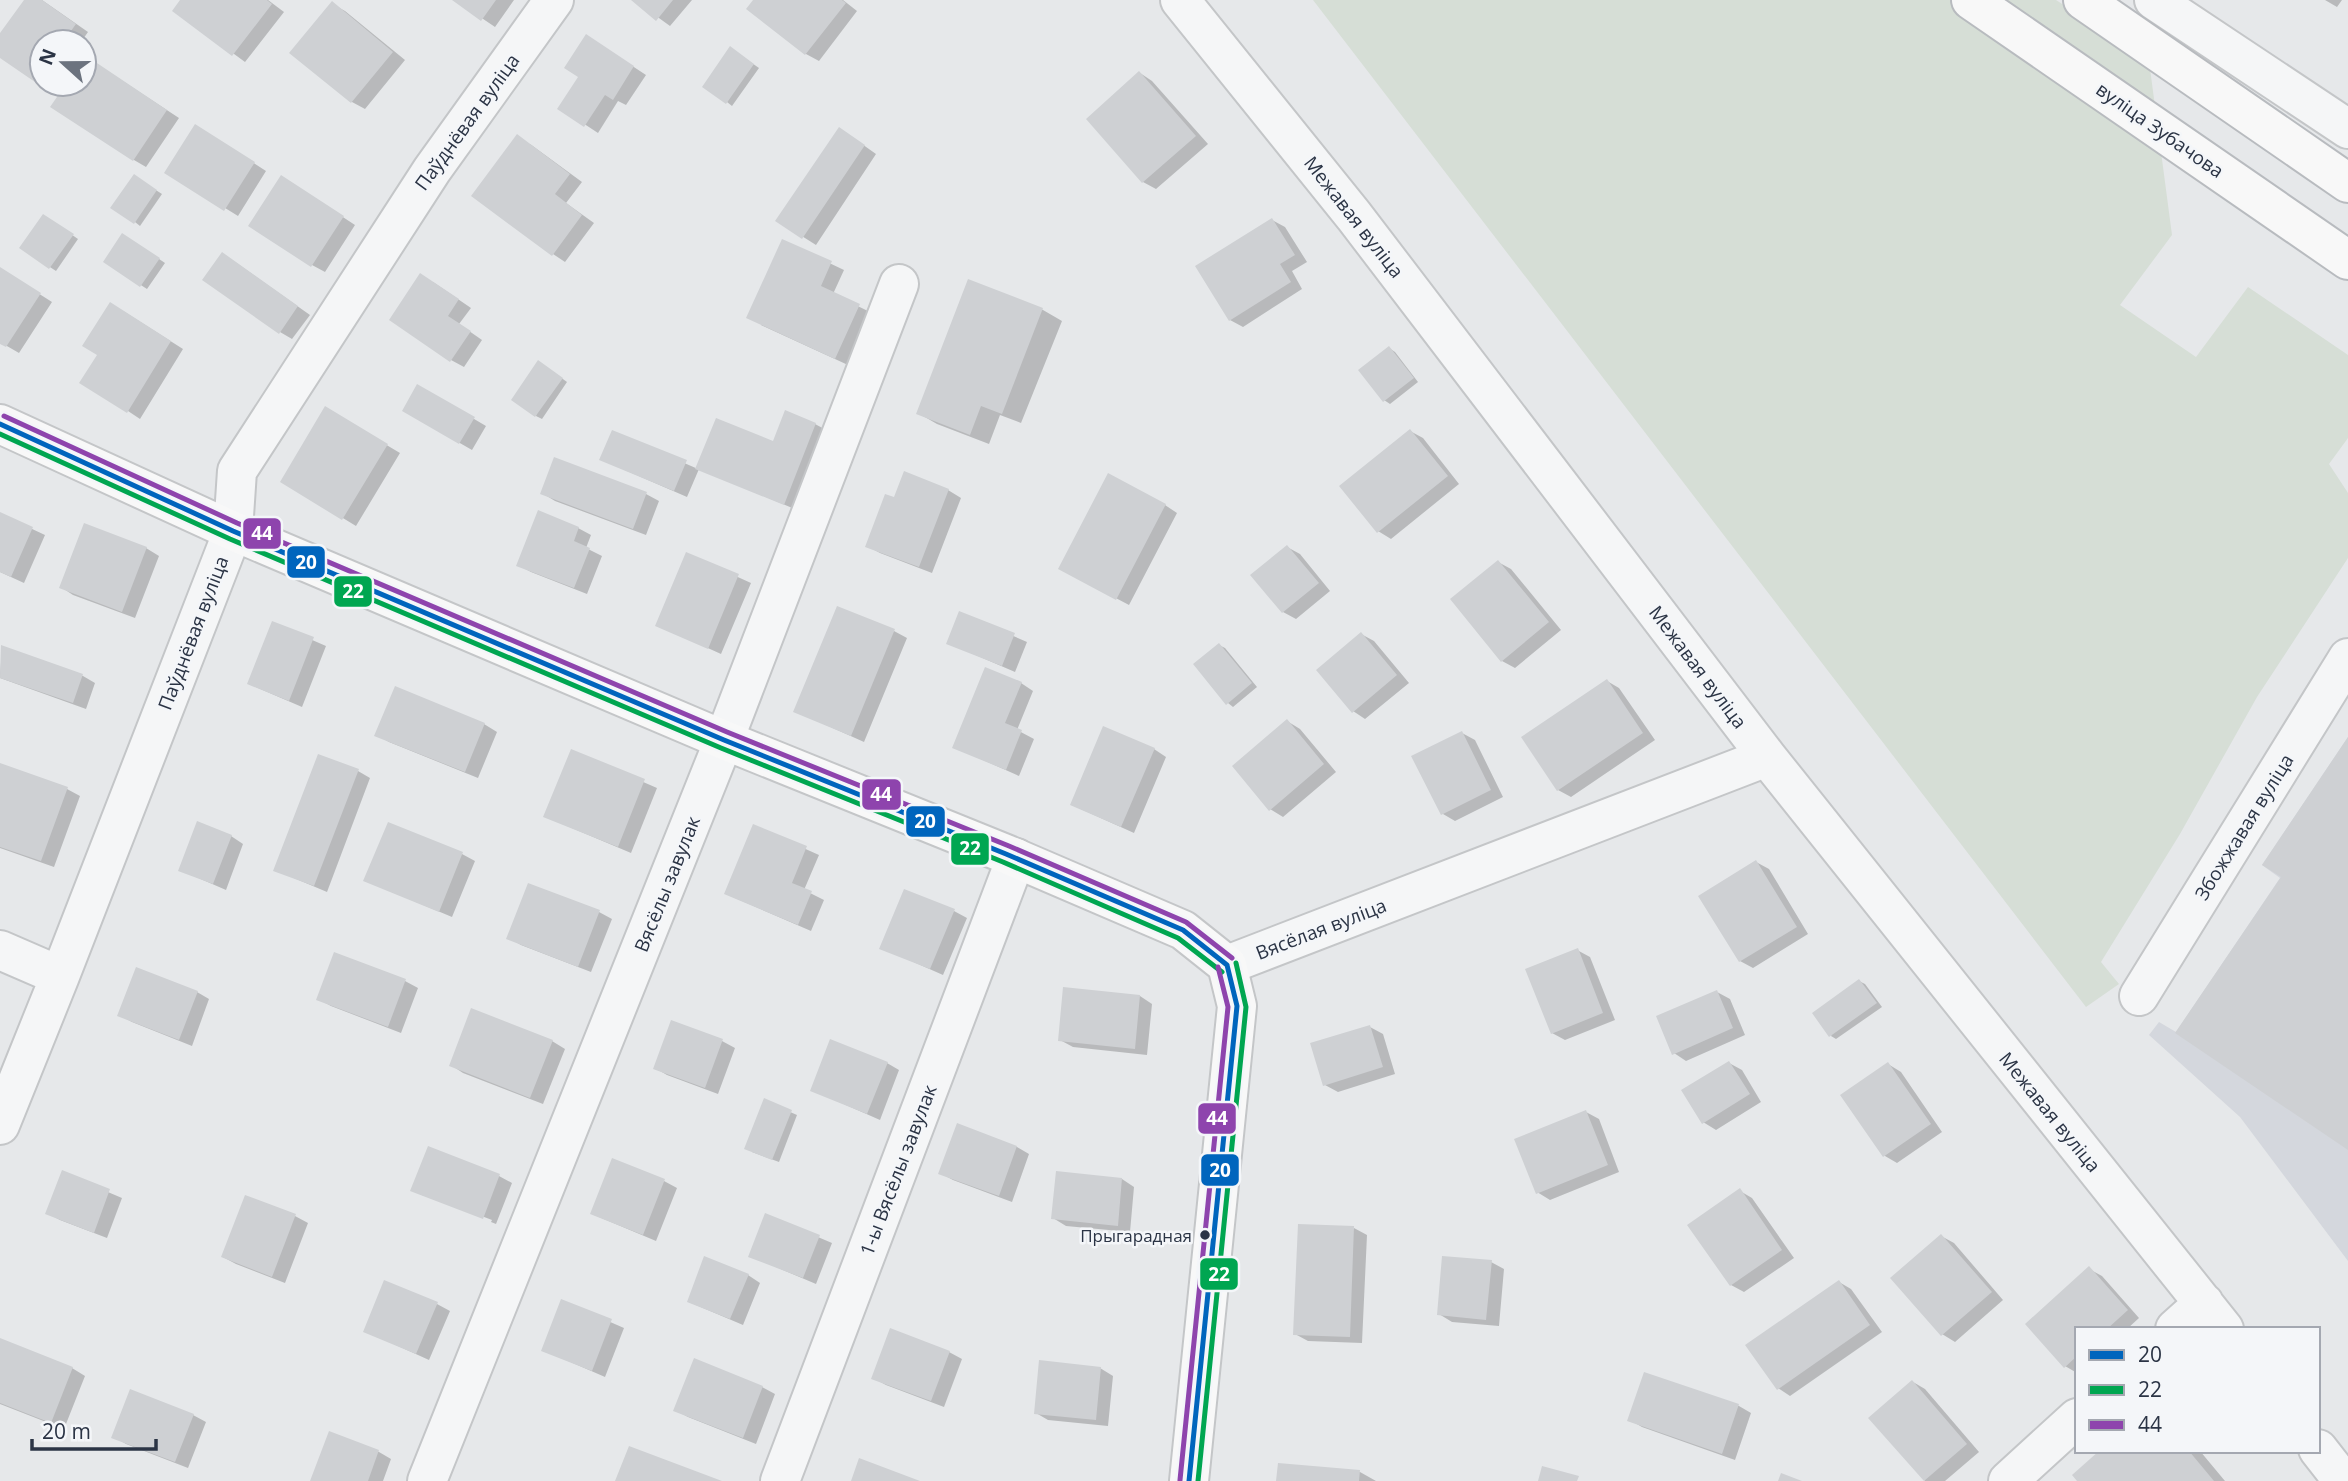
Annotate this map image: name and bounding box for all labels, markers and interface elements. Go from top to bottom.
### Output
north arrow [28,28,98,98]
text: N [32,45,62,69]
street label: Паўднёвая вуліца [409,48,525,196]
street label: вуліца Зубачова [2091,76,2229,184]
street label: Межавая вуліца [1298,151,1410,283]
line badge: 44 [242,517,282,550]
text: 44 [251,520,273,546]
line badge: 20 [286,545,326,579]
text: 20 [295,549,317,575]
street label: Паўднёвая вуліца [152,552,234,714]
line badge: 22 [333,575,373,608]
text: 22 [342,578,364,604]
street label: Межавая вуліца [1643,600,1753,734]
street label: Збожжавая вуліца [2189,749,2299,905]
line badge: 44 [861,778,902,811]
text: 44 [870,781,892,807]
line badge: 20 [905,805,946,838]
text: 20 [914,808,936,834]
street label: Вясёлы завулак [628,812,706,956]
line badge: 22 [950,832,990,866]
text: 22 [959,835,981,861]
street label: Вясёлая вуліца [1252,892,1390,966]
street label: Межавая вуліца [1993,1046,2107,1178]
street label: 1-ы Вясёлы завулак [853,1081,943,1259]
line badge: 44 [1197,1102,1237,1135]
text: 44 [1206,1105,1228,1131]
line badge: 20 [1200,1153,1240,1187]
text: 20 [1209,1157,1231,1183]
place label: Прыгарадная [1080,1224,1192,1247]
marker: Прыгарадная [1198,1228,1212,1242]
line badge: 22 [1199,1257,1239,1291]
text: 22 [1208,1261,1230,1287]
legend [2075,1327,2320,1453]
text: 20 [2138,1340,2162,1368]
text: 22 [2138,1375,2162,1403]
scale bar [32,1408,156,1452]
text: 44 [2138,1410,2162,1438]
text: 20 m [42,1417,91,1445]

